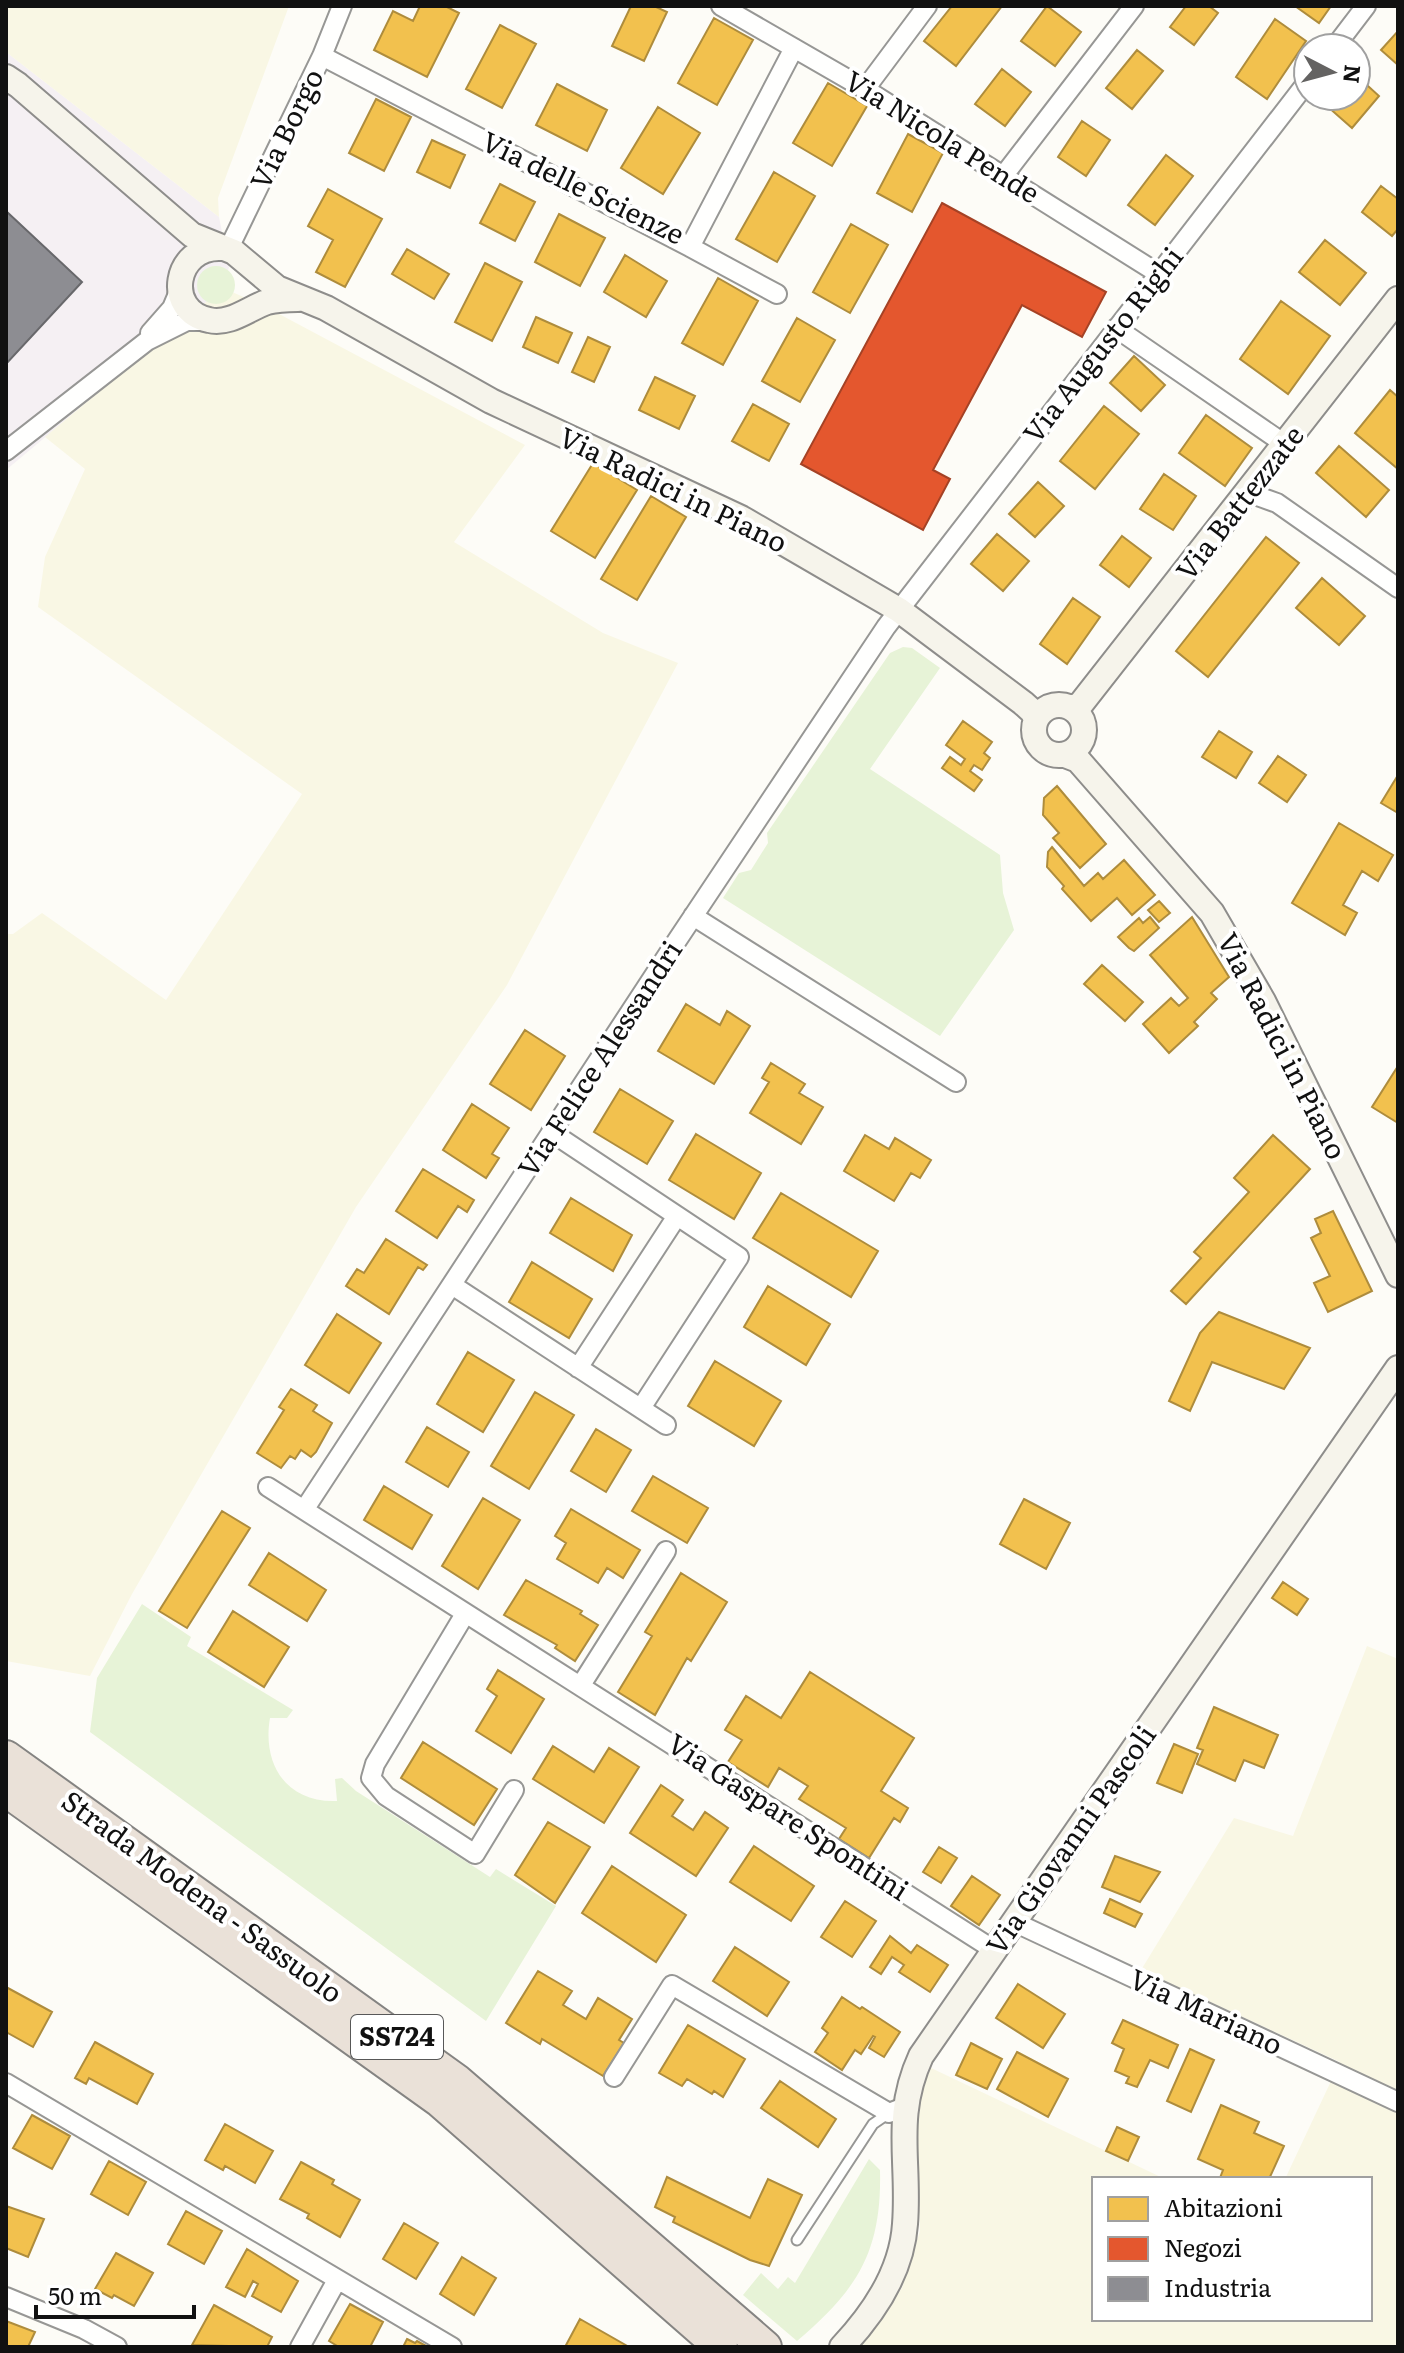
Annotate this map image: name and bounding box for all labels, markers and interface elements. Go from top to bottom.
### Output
north arrow [1292,32,1372,112]
street label: Via Nicola Pende [837,58,1049,212]
street label: Via Borgo [238,61,332,196]
text: N [1336,63,1371,85]
street label: Via delle Scienze [475,119,692,253]
street label: Via Augusto Righi [1011,237,1192,451]
street label: Via Radici in Piano [552,415,795,562]
street label: Via Battezzate [1164,415,1313,588]
street label: Via Radici in Piano [1208,924,1359,1166]
street label: Via Felice Alessandri [506,931,691,1185]
street label: Via Giovanni Pascoli [974,1715,1165,1962]
street label: Via Gaspare Spontini [660,1721,918,1909]
street label: Strada Modena - Sassuolo [54,1779,353,2012]
street label: Via Mariano [1123,1956,1290,2064]
road number: SS724 [351,2015,443,2059]
legend [1092,2177,1372,2321]
text: Abitazioni [1164,2189,1283,2224]
text: Negozi [1164,2229,1242,2264]
scale bar [36,2269,194,2319]
text: Industria [1164,2269,1271,2304]
text: 50 m [48,2277,102,2312]

